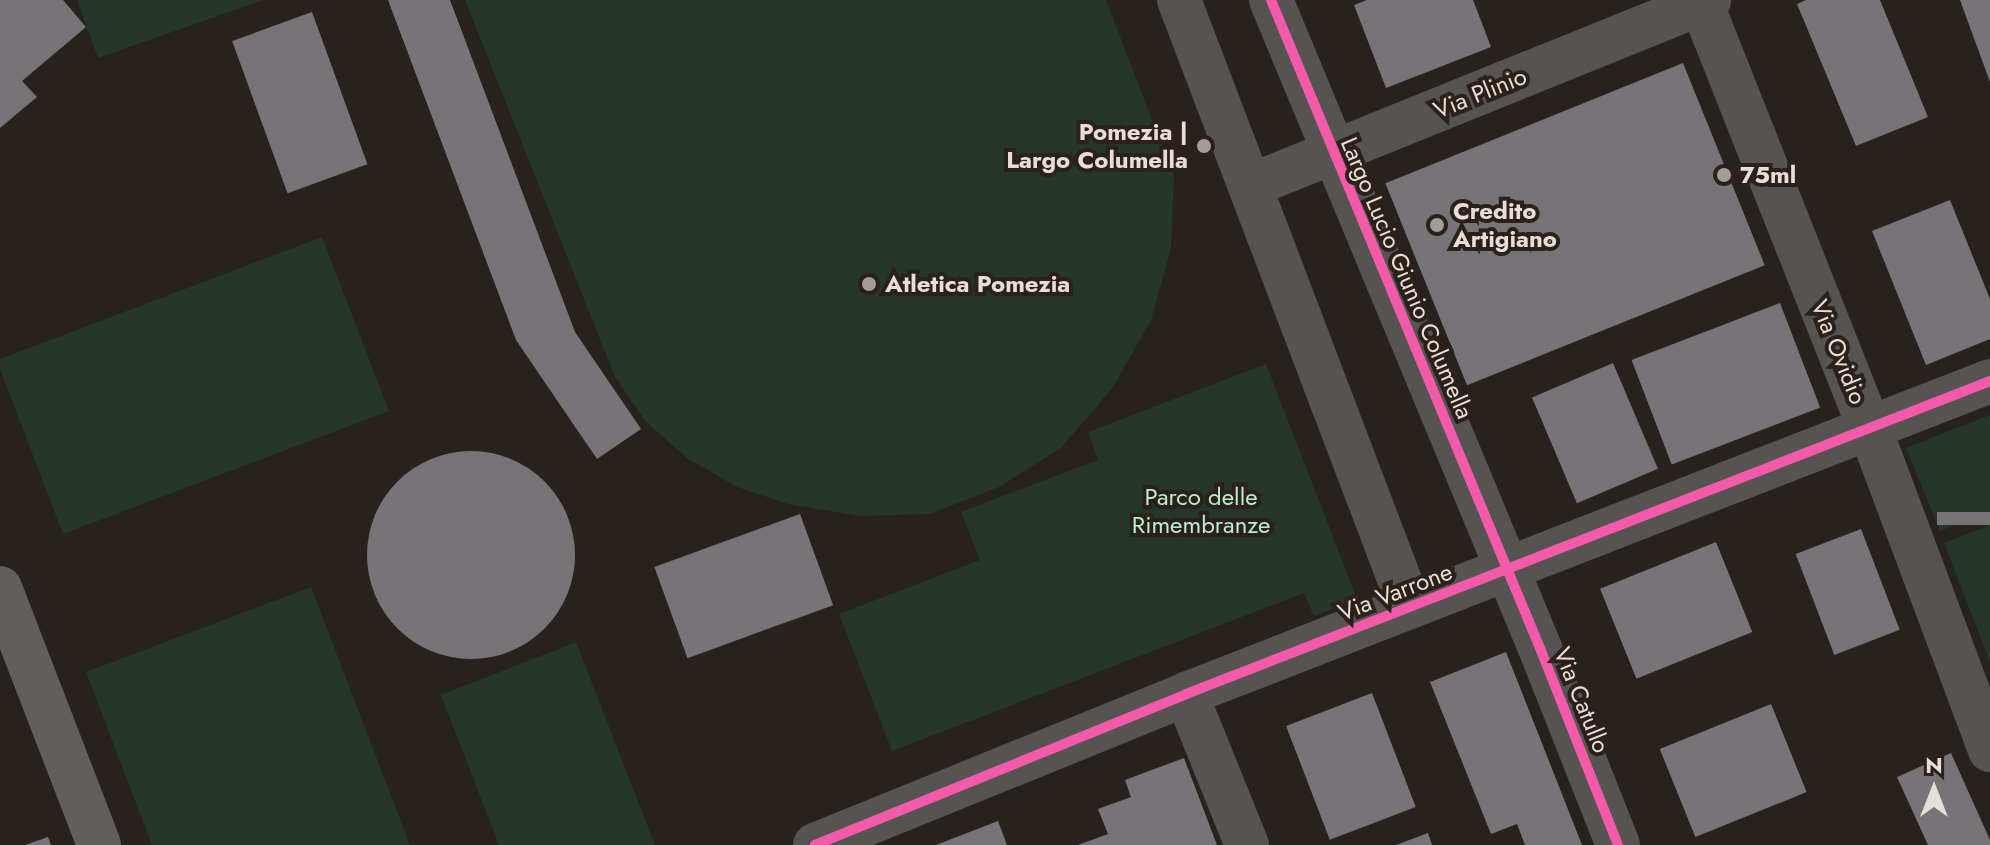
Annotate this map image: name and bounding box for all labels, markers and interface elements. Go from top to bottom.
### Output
street label: Via Plinio [1429,61,1531,125]
place label: Pomezia | Largo Columella [1006,118,1188,174]
street label: Largo Lucio Giunio Columella [1335,133,1479,423]
marker: Pomezia | Largo Columella [1195,137,1213,155]
place label: 75ml [1740,161,1796,189]
marker: 75ml [1715,166,1733,184]
place label: Credito Artigiano [1453,197,1557,253]
marker: Credito Artigiano [1428,216,1446,234]
place label: Atletica Pomezia [885,270,1070,298]
marker: Atletica Pomezia [860,275,878,293]
street label: Via Ovidio [1805,296,1873,408]
park label: Parco delle Rimembranze [1132,483,1270,539]
street label: Via Varrone [1334,557,1456,627]
street label: Via Catullo [1548,643,1616,757]
north arrow [1894,749,1974,829]
text: N [1925,749,1943,781]

